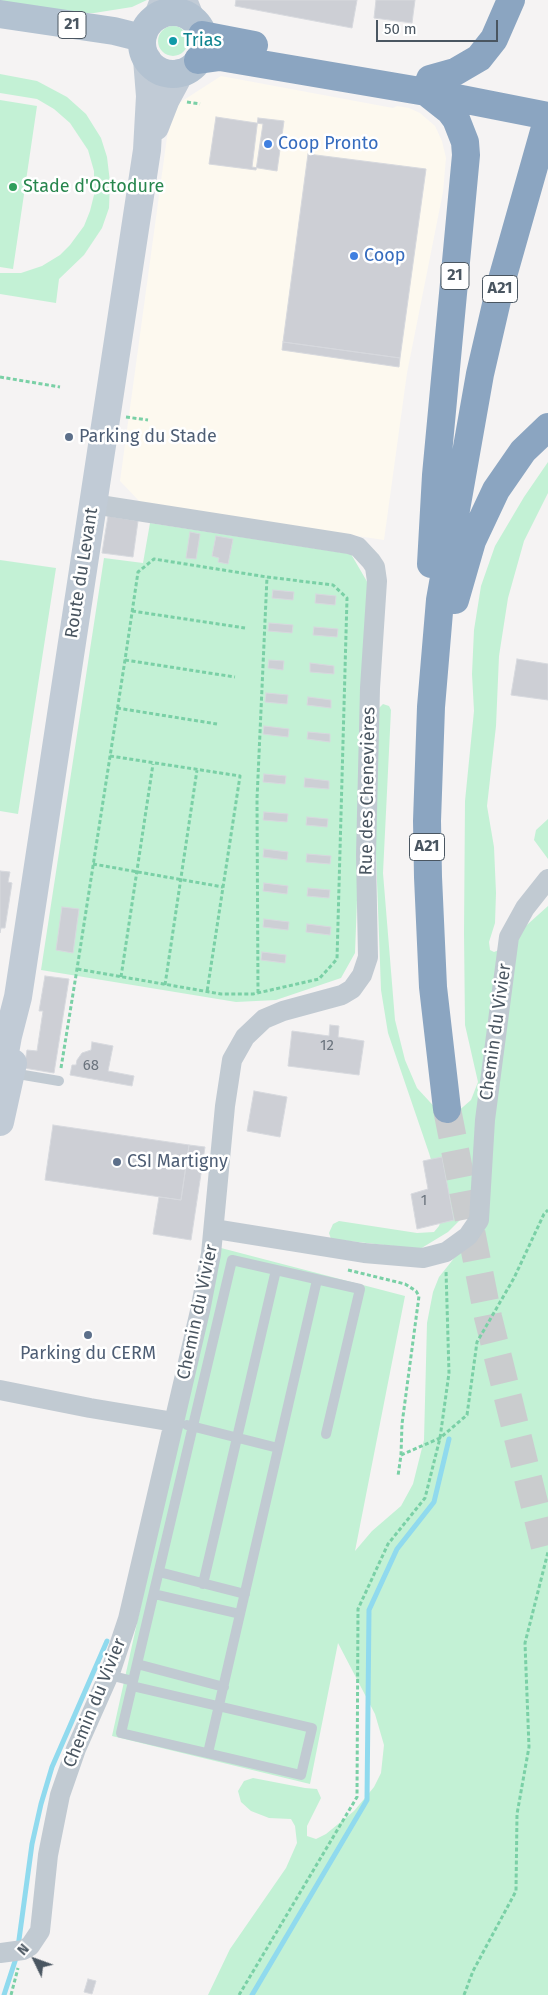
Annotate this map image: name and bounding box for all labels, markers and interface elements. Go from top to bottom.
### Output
scale bar [378,10,500,42]
road number: 21 [58,12,86,38]
text: 50 m [384,20,417,38]
place label: Trias [183,30,222,52]
marker: Trias [167,35,179,47]
place label: Coop Pronto [278,133,379,155]
marker: Coop Pronto [262,138,274,150]
place label: Stade d'Octodure [23,176,164,198]
marker: Stade d'Octodure [7,181,19,193]
place label: Coop [364,245,405,267]
marker: Coop [348,250,360,262]
road number: 21 [441,262,469,290]
road number: A21 [482,276,518,302]
place label: Parking du Stade [79,426,217,448]
marker: Parking du Stade [63,431,75,443]
street label: Route du Levant [61,506,103,640]
street label: Rue des Chenevières [356,707,380,875]
road number: A21 [410,834,444,860]
street label: Chemin du Vivier [476,962,516,1102]
house number: 12 [320,1037,334,1055]
house number: 68 [83,1057,99,1075]
place label: CSI Martigny [127,1151,228,1173]
marker: CSI Martigny [111,1156,123,1168]
house number: 1 [421,1192,427,1210]
street label: Chemin du Vivier [173,1242,223,1382]
marker: Parking du CERM [82,1329,94,1341]
place label: Parking du CERM [20,1343,156,1365]
street label: Chemin du Vivier [59,1635,131,1771]
north arrow [10,1935,60,1985]
text: N [14,1940,33,1959]

